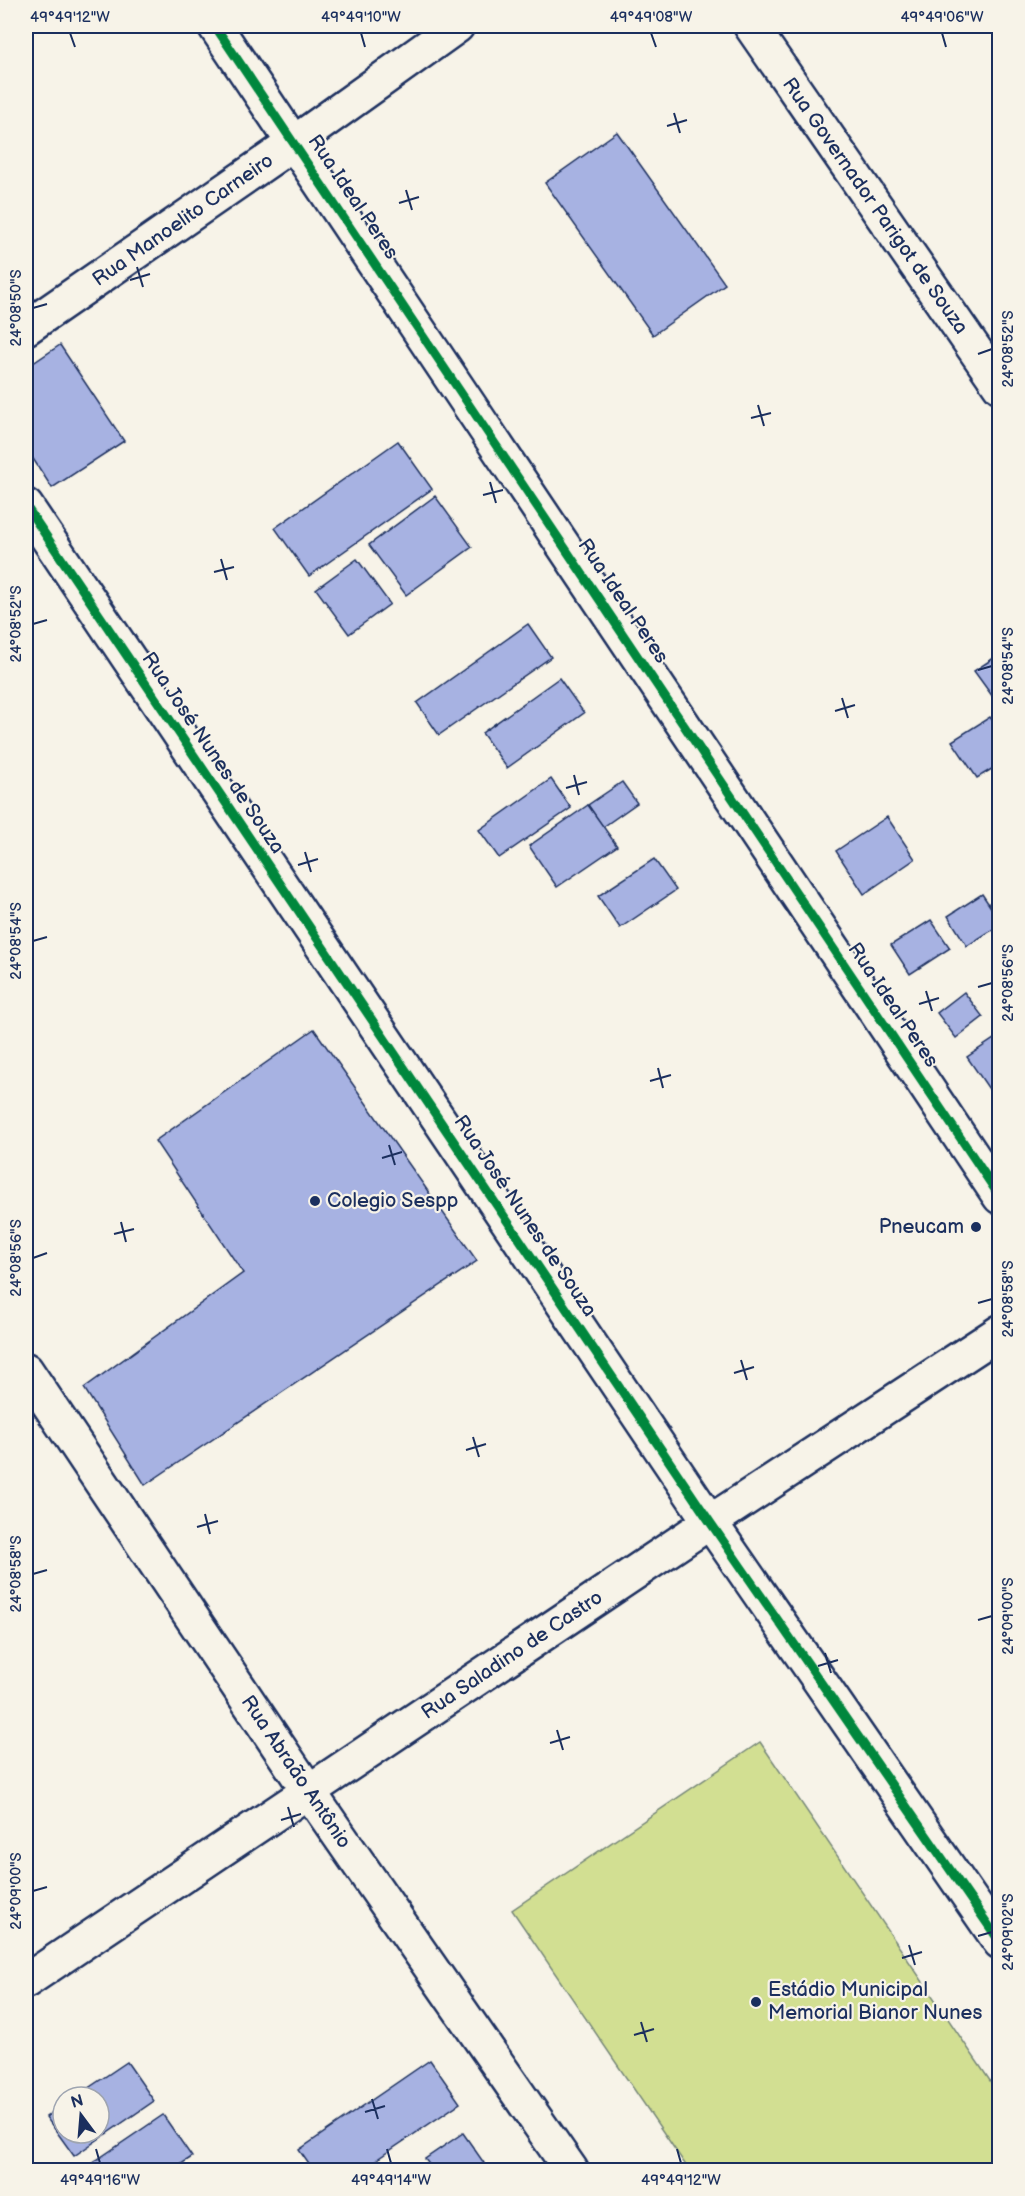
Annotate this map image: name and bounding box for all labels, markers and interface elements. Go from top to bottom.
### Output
text: 49°49'12"W [30,8,110,27]
text: 49°49'10"W [321,8,401,27]
text: 49°49'08"W [610,8,693,27]
text: 49°49'06"W [900,8,984,27]
street label: Rua Governador Parigot de Souza [777,73,973,339]
street label: Rua Ideal Peres [303,130,404,264]
street label: Rua Manoelito Carneiro [88,148,278,292]
text: 24°08'50"S [7,269,26,347]
text: 24°08'52"S [999,310,1018,388]
street label: Rua Ideal Peres [573,534,674,668]
text: 24°08'52"S [7,585,26,663]
text: 24°08'54"S [999,627,1018,705]
street label: Rua José Nunes de Souza [137,648,289,858]
text: 24°08'54"S [7,902,26,980]
street label: Rua Ideal Peres [843,938,944,1072]
text: 24°08'56"S [999,944,1018,1022]
street label: Rua José Nunes de Souza [449,1111,601,1321]
place label: Colegio Sespp [327,1189,458,1213]
marker: Colegio Sespp [308,1194,322,1208]
place label: Pneucam [879,1215,964,1239]
text: 24°08'56"S [7,1219,26,1297]
marker: Pneucam [969,1220,983,1234]
text: 24°08'58"S [999,1260,1018,1338]
text: 24°08'58"S [7,1535,26,1613]
text: 24°09'00"S [999,1577,1018,1655]
street label: Rua Saladino de Castro [417,1585,607,1725]
street label: Rua Abraão Antônio [236,1691,356,1853]
text: 24°09'00"S [7,1852,26,1930]
text: 24°09'02"S [999,1893,1018,1971]
place label: Estádio Municipal Memorial Bianor Nunes [768,1978,982,2025]
marker: Estádio Municipal Memorial Bianor Nunes [749,1995,763,2009]
north arrow [51,2085,111,2145]
text: N [69,2091,86,2113]
text: 49°49'16"W [60,2171,140,2190]
text: 49°49'14"W [351,2171,431,2190]
text: 49°49'12"W [641,2171,721,2190]

